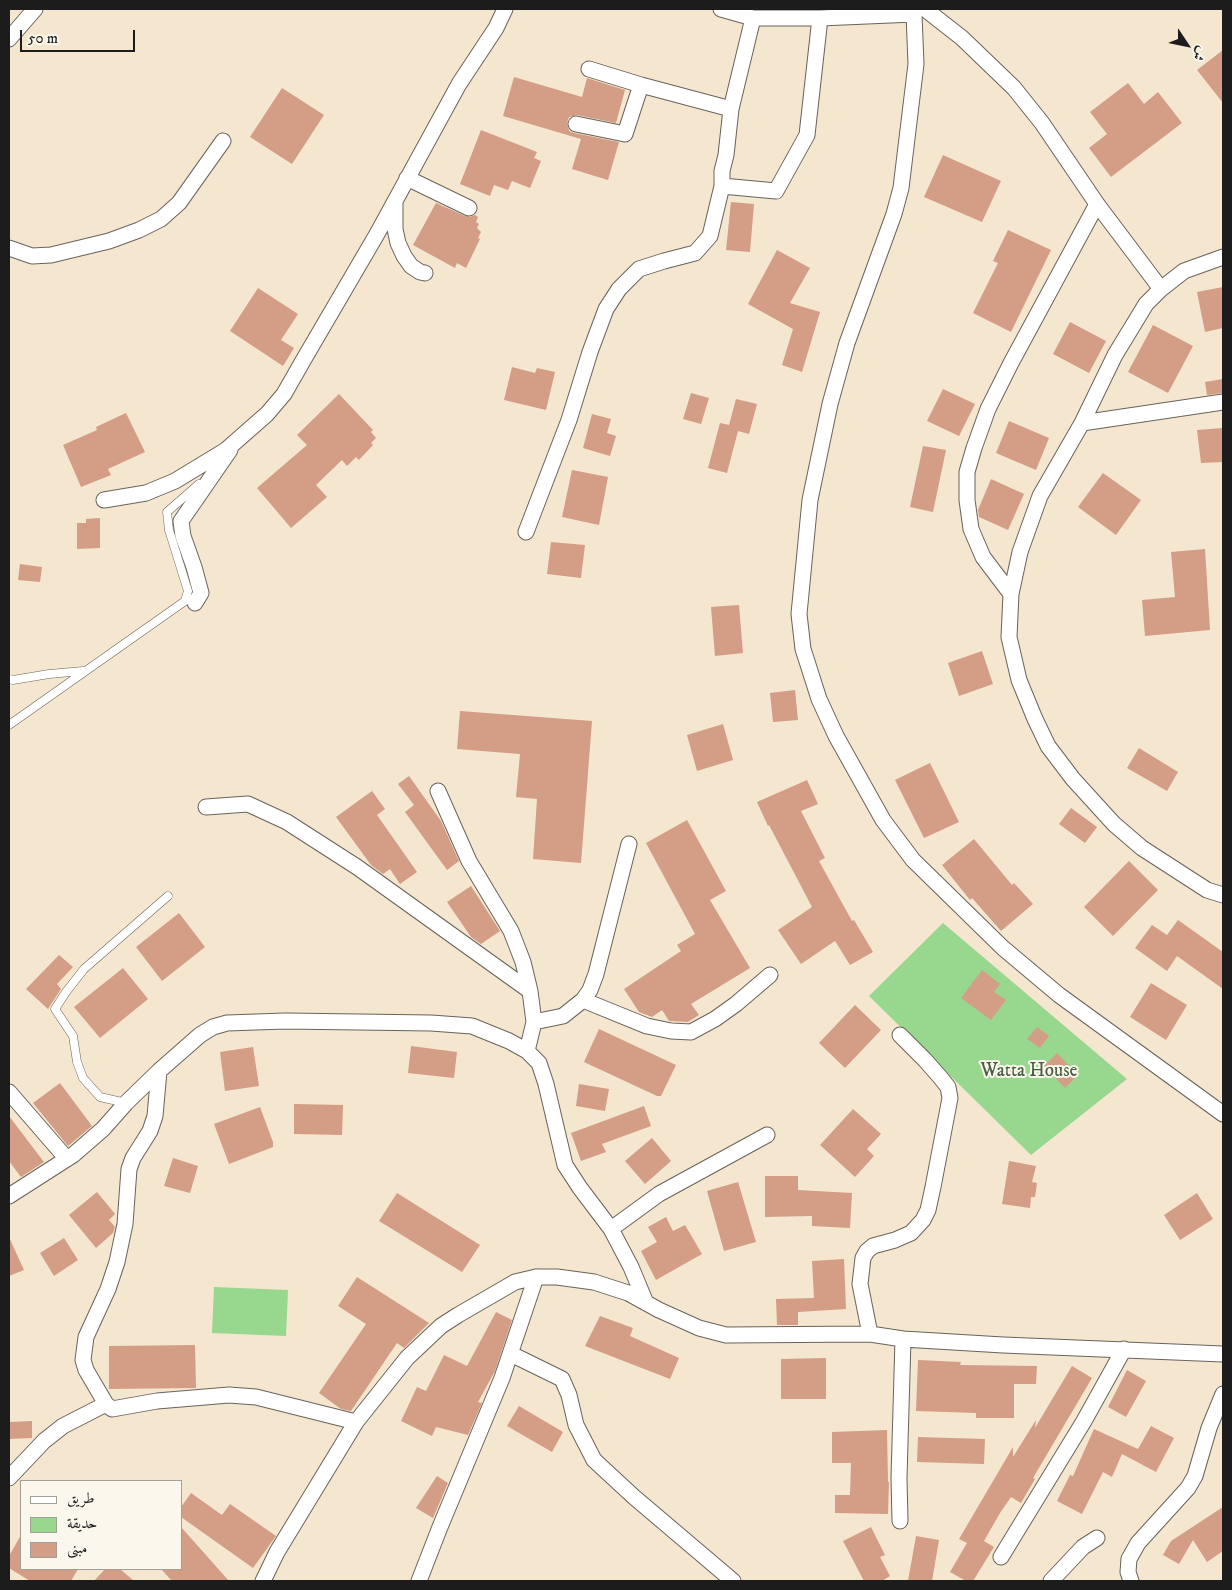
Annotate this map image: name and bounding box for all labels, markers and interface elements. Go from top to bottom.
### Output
scale bar [22,20,138,52]
north arrow [1162,20,1212,70]
text: 50 m [28,29,58,48]
text: ش [1188,43,1211,64]
park label: Watta House [981,1061,1077,1083]
legend [20,1480,182,1570]
text: طريق [67,1489,94,1508]
text: حديقة [67,1514,97,1533]
text: مبنى [67,1539,87,1558]

